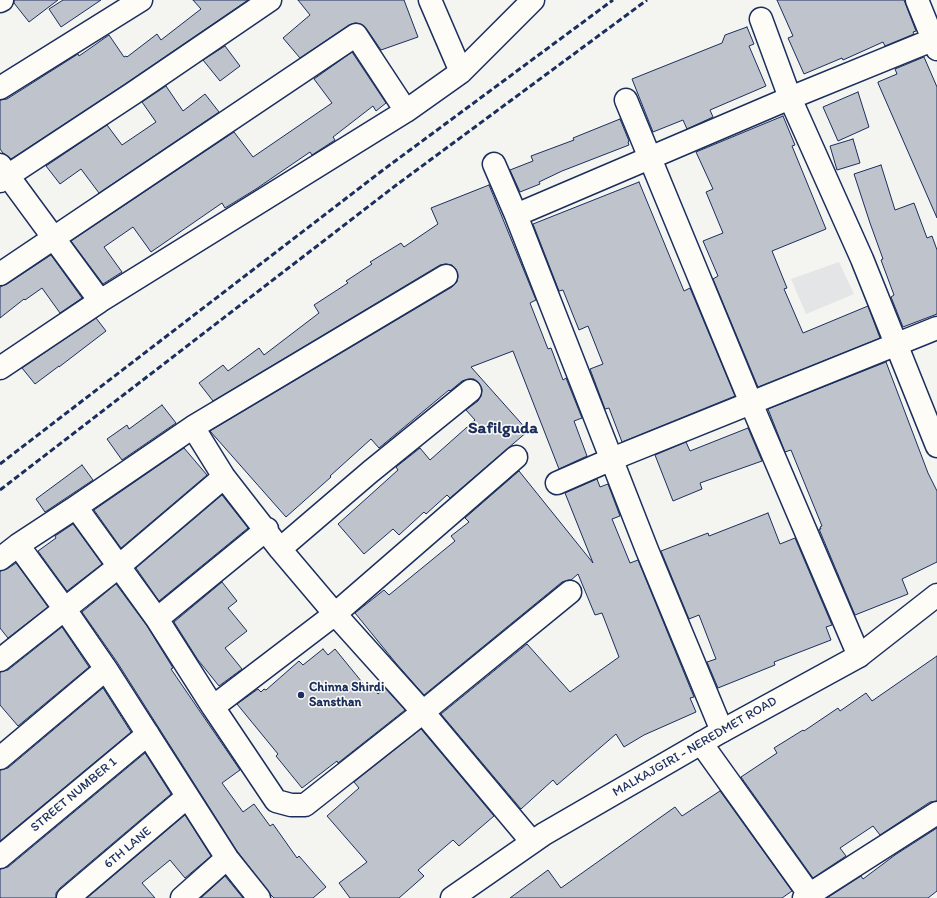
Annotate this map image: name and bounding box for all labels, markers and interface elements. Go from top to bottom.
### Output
district label: Safilguda [468,419,538,439]
place label: Chinna Shirdi Sansthan [309,680,384,711]
marker: Chinna Shirdi Sansthan [296,690,306,700]
street label: MALKAJGIRI - NEREDMET ROAD [610,693,780,801]
street label: STREET NUMBER 1 [28,754,120,836]
street label: 6TH LANE [101,824,155,872]

